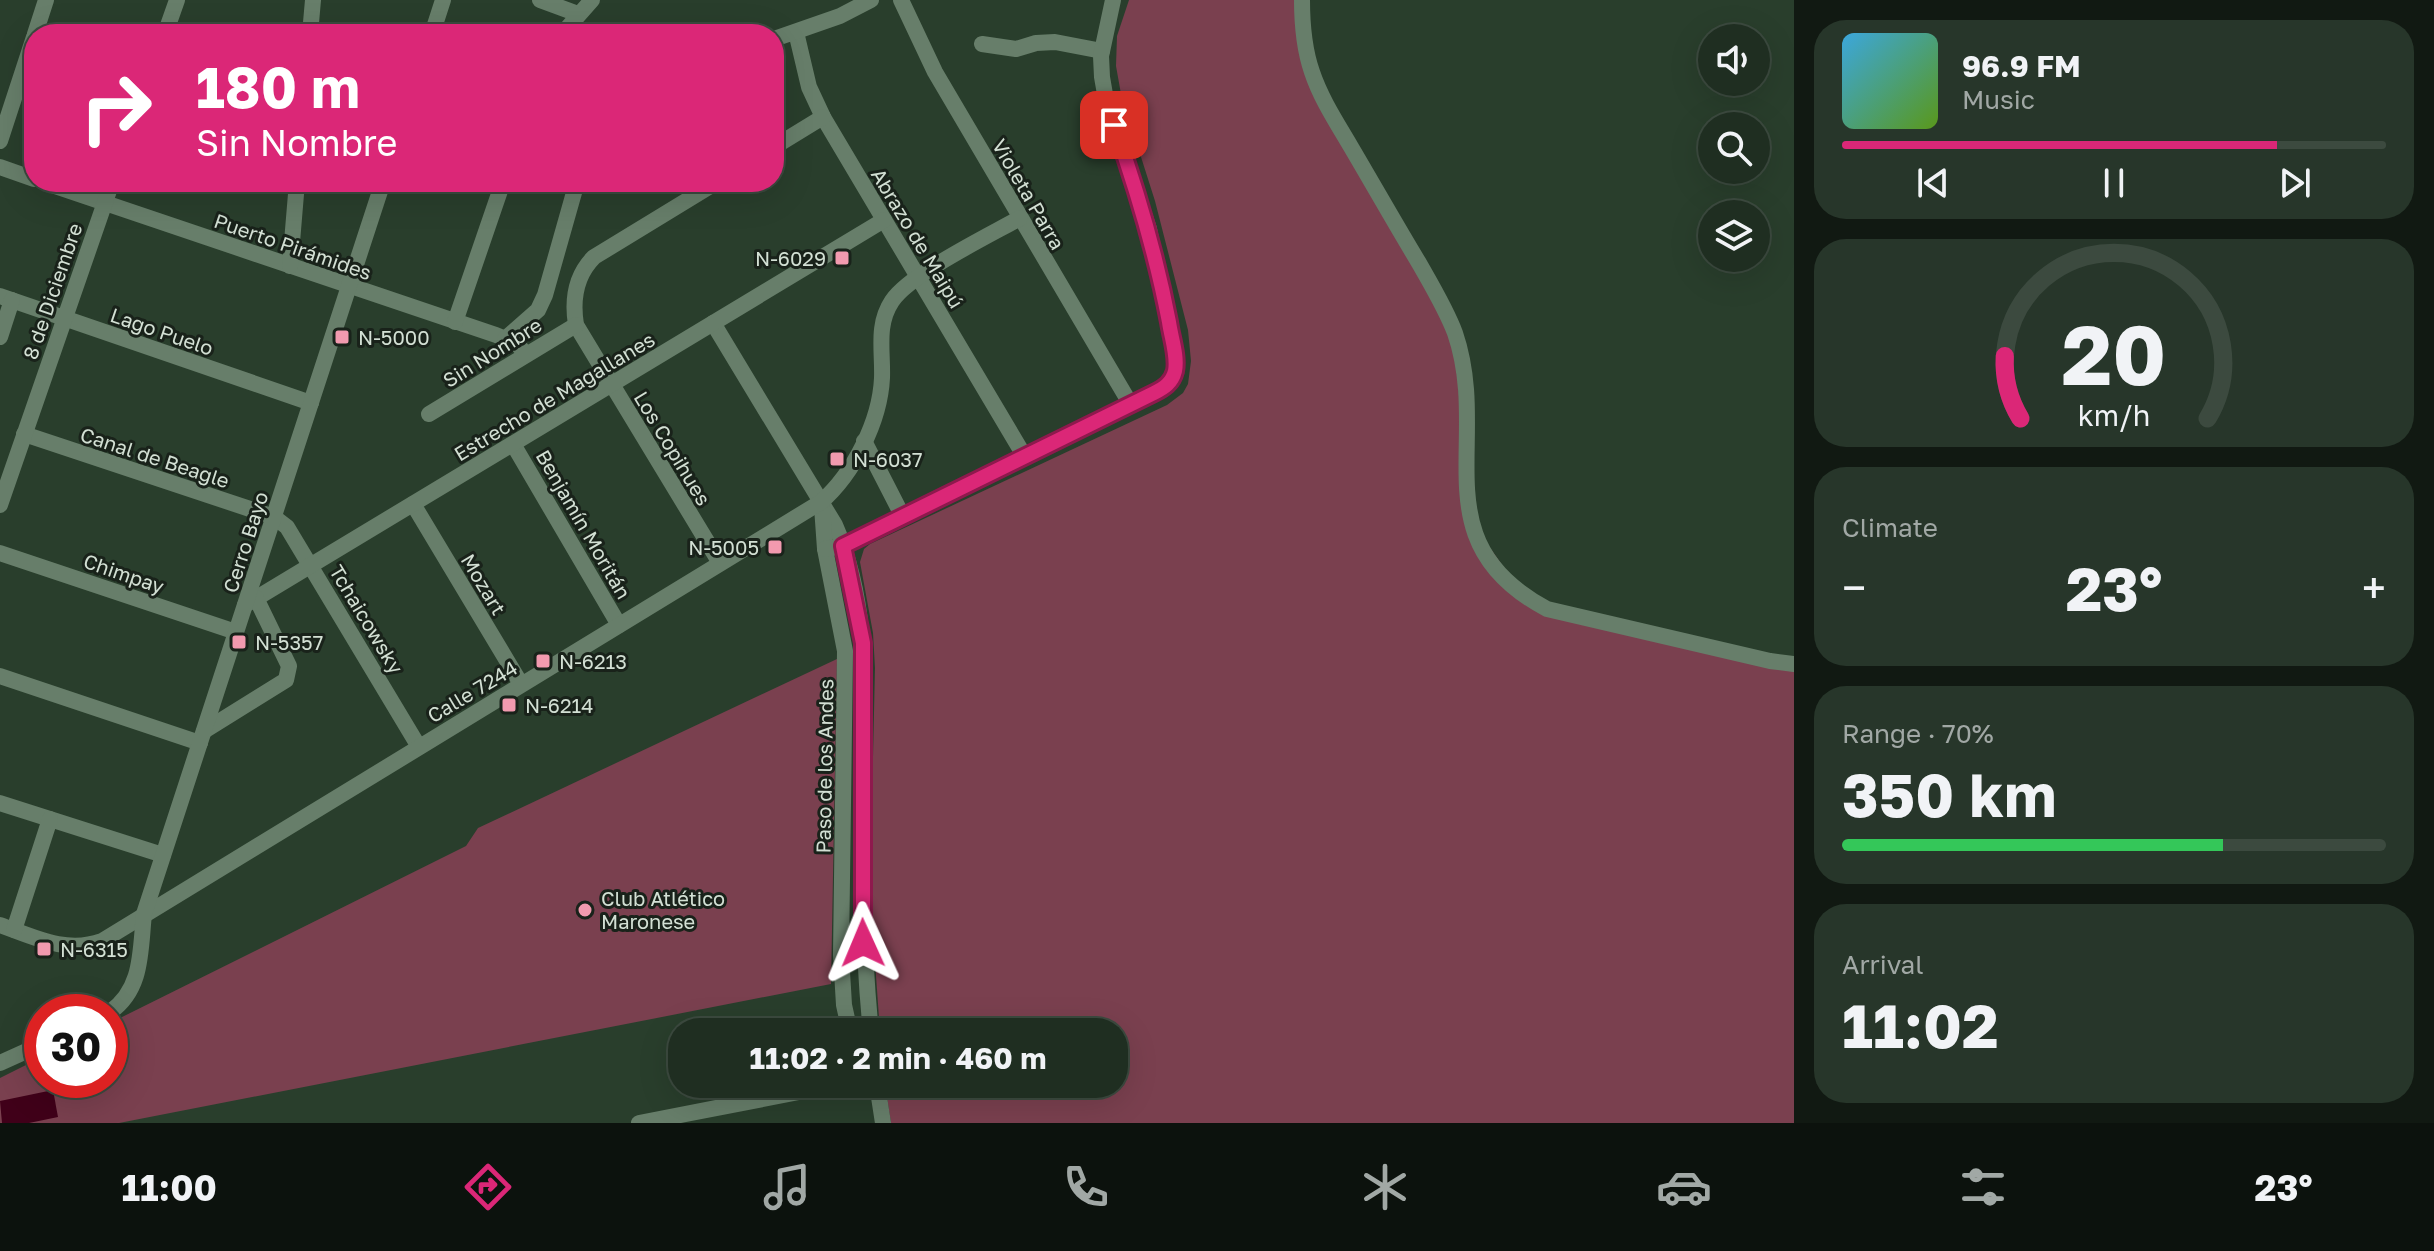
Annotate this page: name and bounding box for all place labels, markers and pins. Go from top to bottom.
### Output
pin [1080,91,1148,159]
place label: N-6029 [755,246,826,270]
marker: N-6029 [833,249,851,267]
place label: N-5000 [358,325,430,349]
marker: N-5000 [333,328,351,346]
place label: N-6037 [853,447,923,471]
marker: N-6037 [828,450,846,468]
place label: N-5005 [688,535,759,559]
marker: N-5005 [766,538,784,556]
place label: N-5357 [255,630,323,654]
marker: N-5357 [230,633,248,651]
place label: N-6213 [559,649,627,673]
marker: N-6213 [534,652,552,670]
place label: N-6214 [525,693,593,717]
marker: N-6214 [500,696,518,714]
place label: Club Atlético Maronese [601,886,725,933]
marker: Club Atlético Maronese [576,901,594,919]
place label: N-6315 [60,937,128,961]
marker: N-6315 [35,940,53,958]

